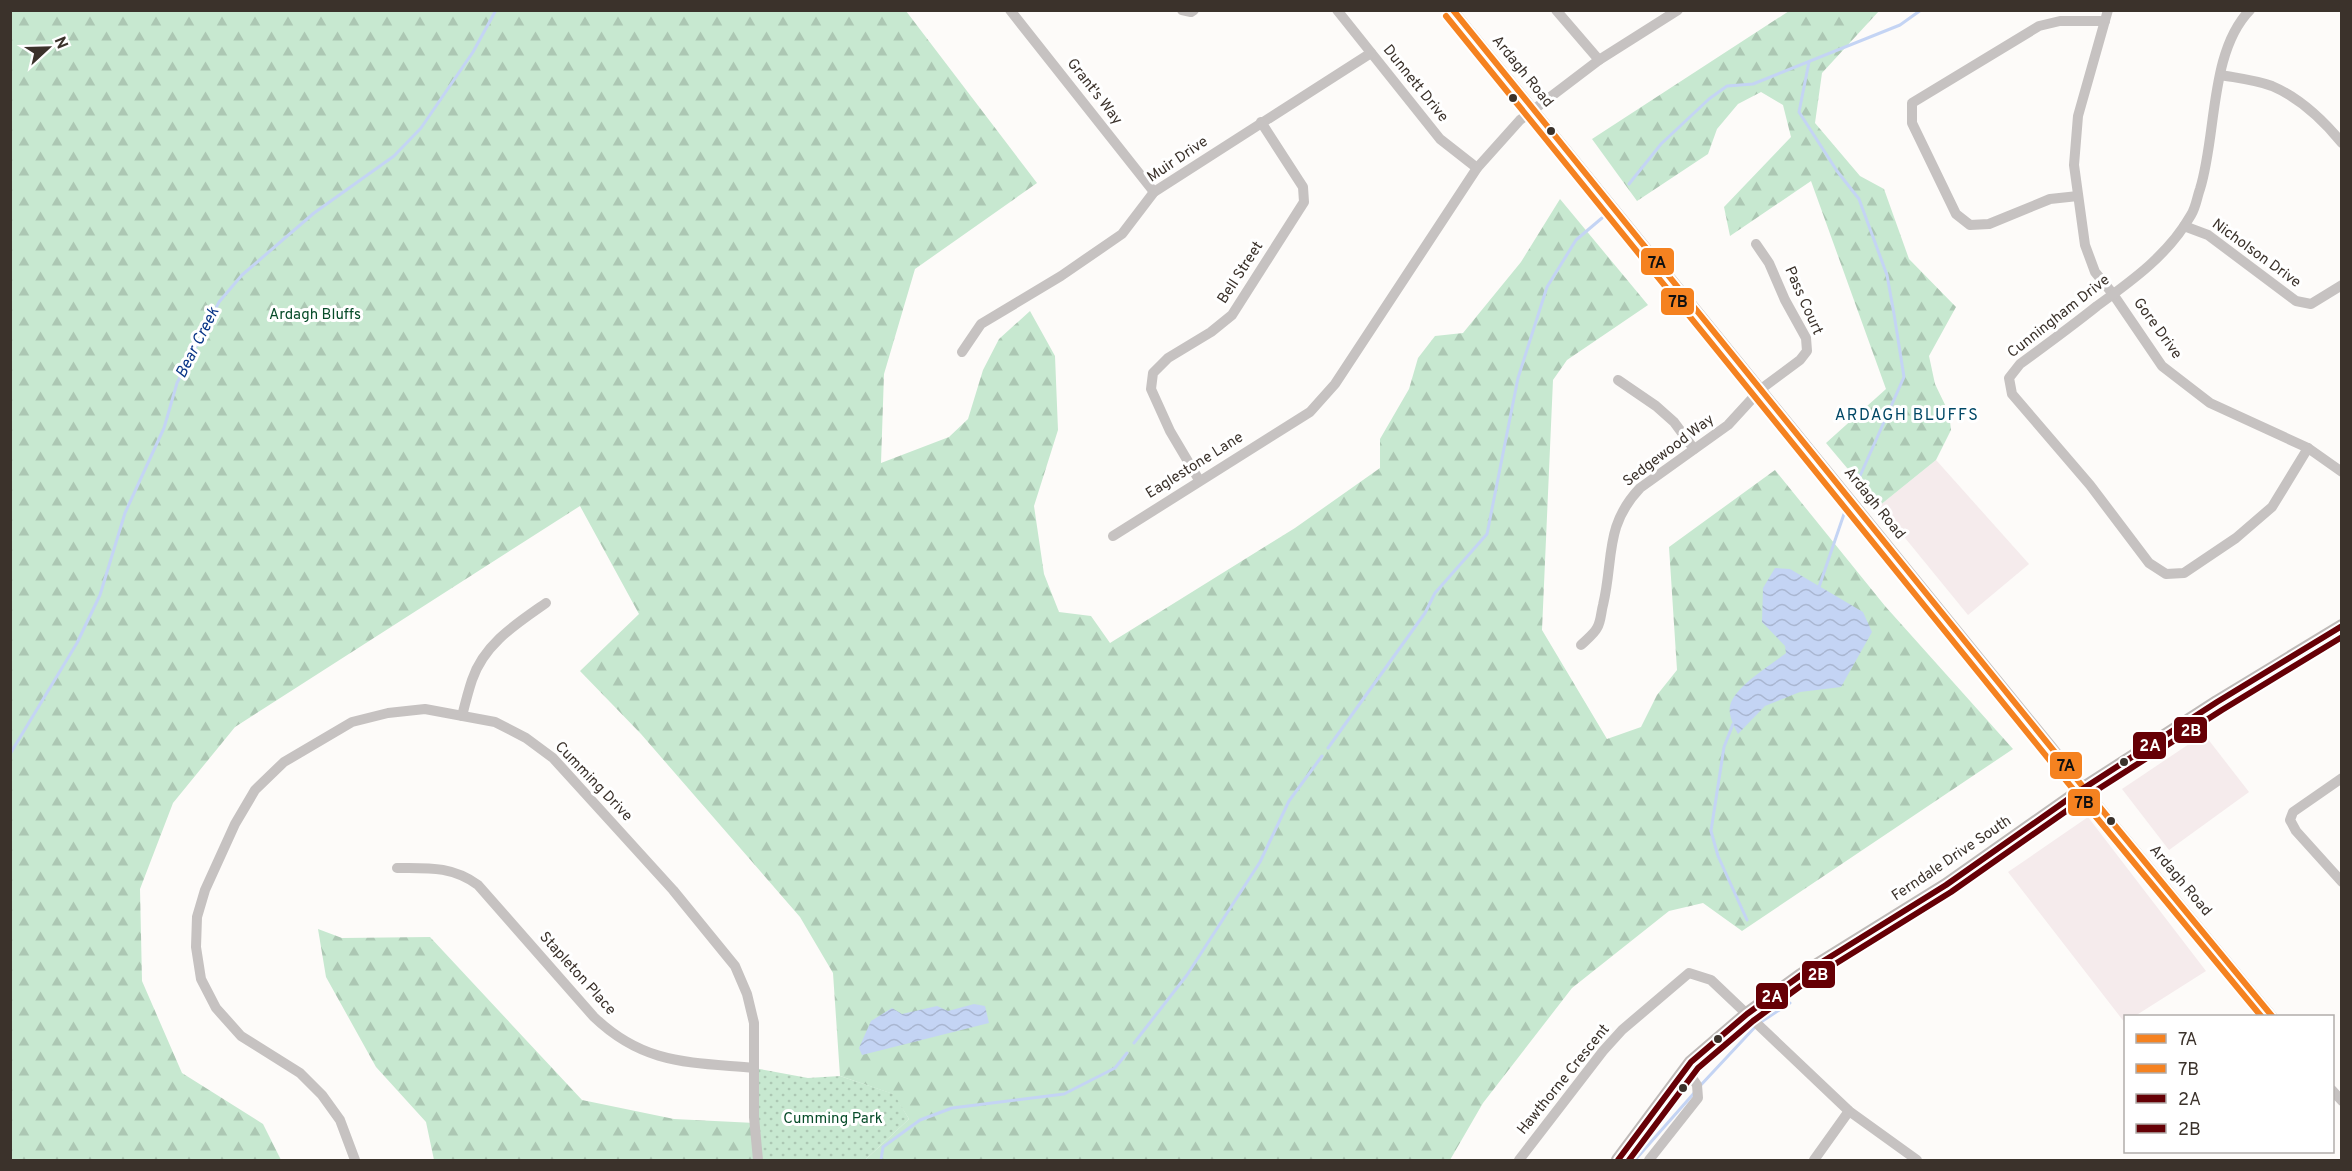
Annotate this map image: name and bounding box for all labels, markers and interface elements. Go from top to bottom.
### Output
north arrow [18,18,78,78]
street label: Ardagh Road [1487,32,1557,112]
text: N [49,34,71,52]
street label: Dunnett Drive [1378,41,1452,127]
street label: Grant's Way [1062,55,1126,129]
unlabelled marker [1507,92,1519,104]
unlabelled marker [1545,125,1557,137]
street label: Muir Drive [1144,133,1212,187]
street label: Nicholson Drive [2208,215,2304,293]
street label: Bell Street [1214,238,1268,308]
line badge: 7A [1640,247,1675,276]
text: 7A [1648,254,1666,274]
street label: Pass Court [1779,264,1827,338]
street label: Cunningham Drive [2004,271,2114,363]
line badge: 7B [1660,287,1695,316]
text: 7B [1668,293,1688,313]
street label: Gore Drive [2128,295,2186,363]
water label: Bear Creek [172,304,225,382]
park label: Ardagh Bluffs [269,306,361,325]
district label: ARDAGH BLUFFS [1835,406,1979,426]
street label: Sedgewood Way [1620,411,1718,491]
street label: Eaglestone Lane [1143,428,1247,504]
street label: Ardagh Road [1839,464,1909,544]
line badge: 2B [2173,716,2208,744]
text: 2B [2181,722,2201,742]
line badge: 2A [2132,731,2167,760]
text: 2A [2139,737,2161,757]
street label: Cumming Drive [550,738,636,826]
line badge: 7A [2049,751,2083,780]
unlabelled marker [2118,756,2130,768]
text: 7A [2057,757,2075,777]
line badge: 7B [2067,788,2101,817]
text: 7B [2074,794,2094,814]
street label: Ferndale Drive South [1889,812,2015,906]
unlabelled marker [2105,815,2117,827]
street label: Ardagh Road [2145,841,2215,921]
street label: Stapleton Place [535,928,619,1020]
line badge: 2B [1801,960,1836,989]
text: 2B [1808,966,1828,986]
line badge: 2A [1755,982,1789,1010]
text: 2A [1761,988,1783,1008]
legend [2124,1015,2334,1153]
street label: Hawthorne Crescent [1514,1021,1614,1139]
text: 7A [2178,1029,2198,1052]
unlabelled marker [1712,1033,1724,1045]
text: 7B [2178,1059,2199,1082]
unlabelled marker [1677,1082,1689,1094]
text: 2A [2178,1089,2201,1112]
park label: Cumming Park [783,1110,883,1129]
text: 2B [2178,1119,2201,1142]

